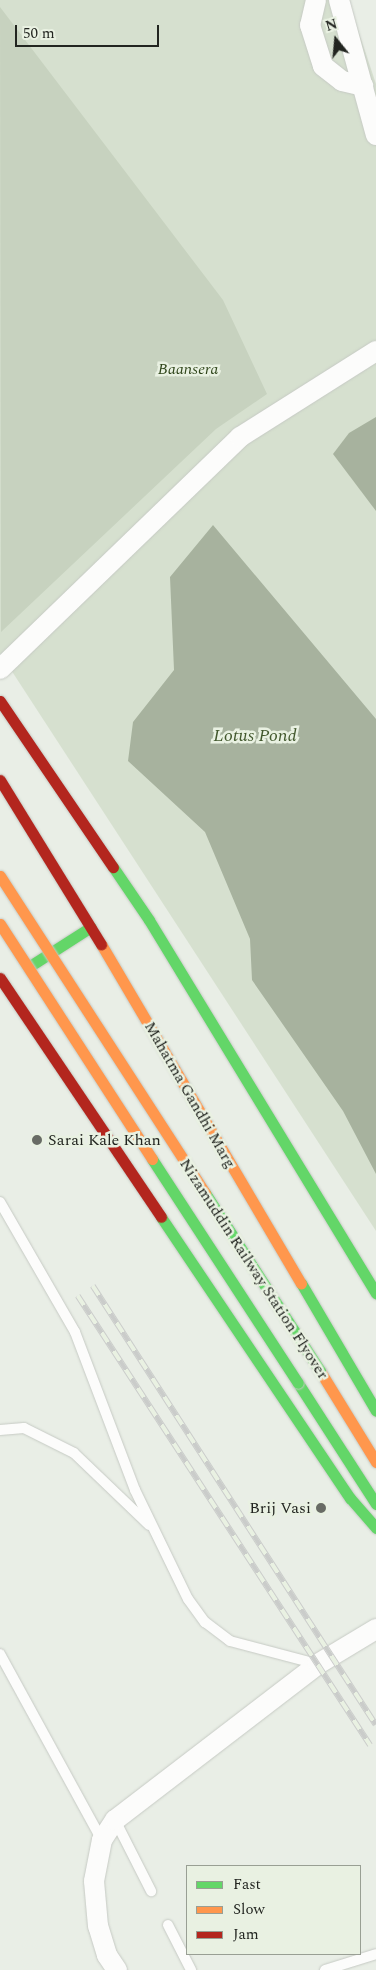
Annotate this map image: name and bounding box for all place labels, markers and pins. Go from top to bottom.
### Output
place label: Sarai Kale Khan [48,1130,161,1150]
marker: Sarai Kale Khan [30,1133,44,1147]
place label: Brij Vasi [249,1498,311,1518]
marker: Brij Vasi [315,1502,327,1514]

